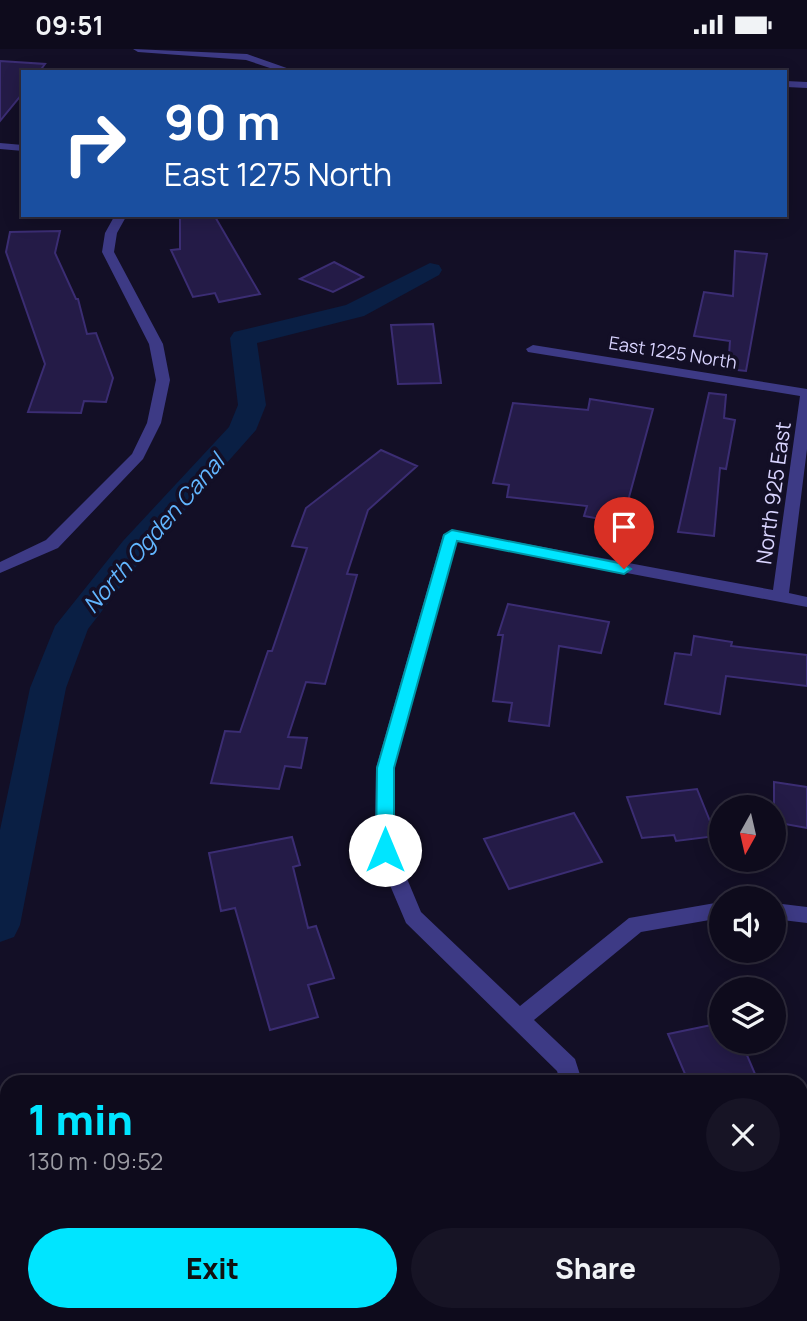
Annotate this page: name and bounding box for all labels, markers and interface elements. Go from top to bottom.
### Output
text: 09:51 [35,7,104,43]
text: 90 m [164,88,281,155]
icon: right [49,98,140,189]
text: East 1275 North [164,152,392,196]
street label: East 1225 North [607,330,739,374]
street label: North 925 East [749,420,797,566]
water label: North Ogden Canal [75,445,233,619]
pin [594,497,654,569]
icon: arrive [605,508,643,546]
north arrow [709,795,786,871]
map controls [709,795,786,1054]
position arrow [348,813,422,887]
button: sound [709,886,786,963]
button: layers [709,977,786,1054]
text: 1 min [28,1090,133,1148]
button: close [706,1098,780,1172]
text: 130 m · 09:52 [28,1145,163,1177]
button: Exit [28,1228,397,1308]
button: Share [411,1228,780,1308]

